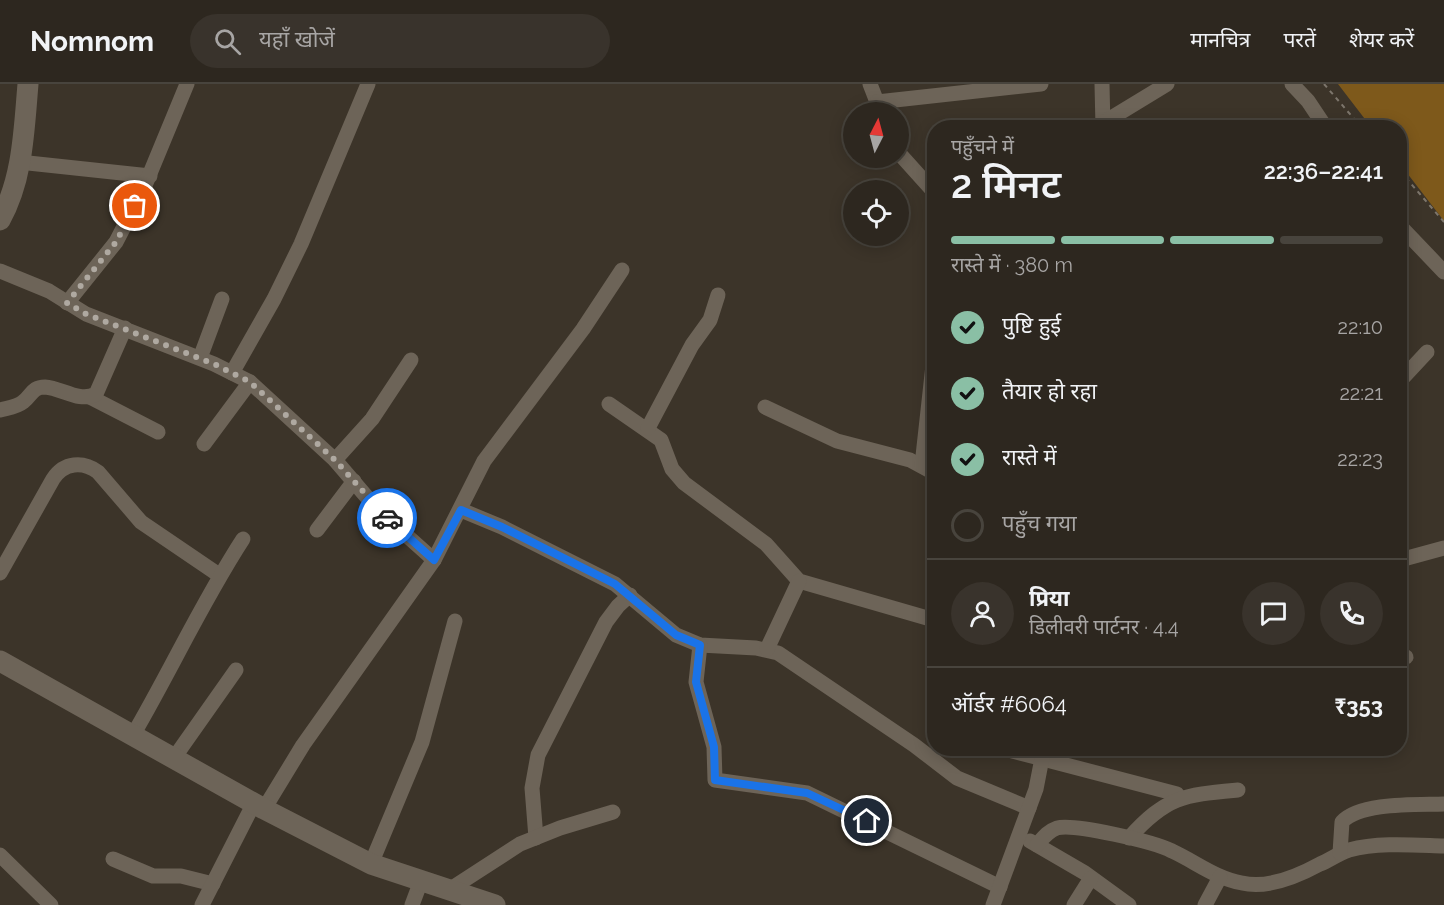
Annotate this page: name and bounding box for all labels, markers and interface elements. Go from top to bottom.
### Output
search box [190,14,610,68]
text: Nomnom [30,25,154,58]
icon: search [211,25,244,58]
text: यहाँ खोजें [259,26,335,52]
text: मानचित्र [1190,27,1250,52]
text: परतें [1283,27,1316,52]
text: शेयर करें [1349,27,1414,52]
north arrow [843,102,909,168]
map controls [843,102,909,246]
text: पहुँचने में [951,135,1014,159]
text: 22:36–22:41 [1264,158,1383,184]
text: 2 मिनट [951,161,1061,207]
pin [109,180,160,231]
button: locate [843,180,909,246]
icon: bag [118,189,151,222]
text: रास्ते में · 380 m [951,253,1073,277]
icon: check [951,311,984,344]
text: पुष्टि हुई [1002,312,1061,338]
text: 22:10 [1338,315,1383,339]
icon: check [951,377,984,410]
text: तैयार हो रहा [1002,378,1097,404]
text: 22:21 [1339,381,1383,405]
icon: check [951,443,984,476]
text: रास्ते में [1002,444,1057,470]
text: 22:23 [1337,447,1383,471]
courier [357,488,417,548]
icon: car [371,502,404,535]
text: पहुँच गया [1002,510,1077,536]
button: person [951,582,1014,645]
button: chat [1242,582,1305,645]
button: phone [1320,582,1383,645]
text: प्रिया [1029,585,1069,611]
text: डिलीवरी पार्टनर · 4.4 [1029,615,1179,639]
text: ऑर्डर #6064 [951,691,1067,717]
text: ₹353 [1334,693,1383,719]
pin [841,795,892,846]
icon: home [850,804,883,837]

